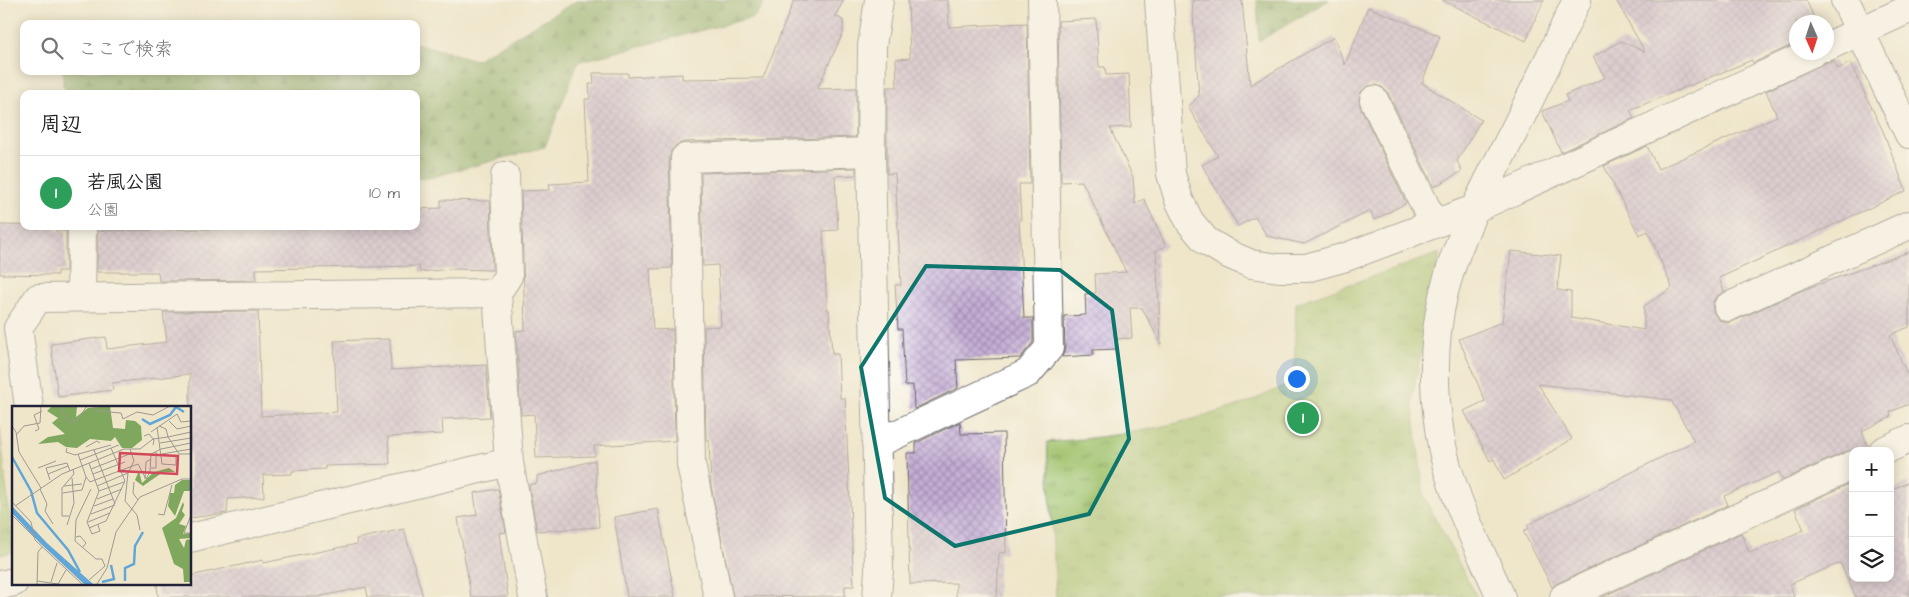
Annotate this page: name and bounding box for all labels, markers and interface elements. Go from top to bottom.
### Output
north arrow [1789,15,1834,60]
search box [20,20,420,75]
icon: search [38,34,66,62]
text: ここで検索 [78,36,173,63]
text: 周辺 [40,110,82,139]
text: 若風公園 [87,169,163,196]
text: 1 [55,182,57,204]
text: 10 m [369,182,400,204]
text: 公園 [87,199,119,221]
your location [1284,366,1310,392]
pin: 1 [1287,399,1319,437]
inset map [12,406,191,584]
map controls [1849,447,1894,582]
button: + [1849,447,1894,492]
button: − [1849,492,1894,537]
button: layers [1849,537,1894,582]

